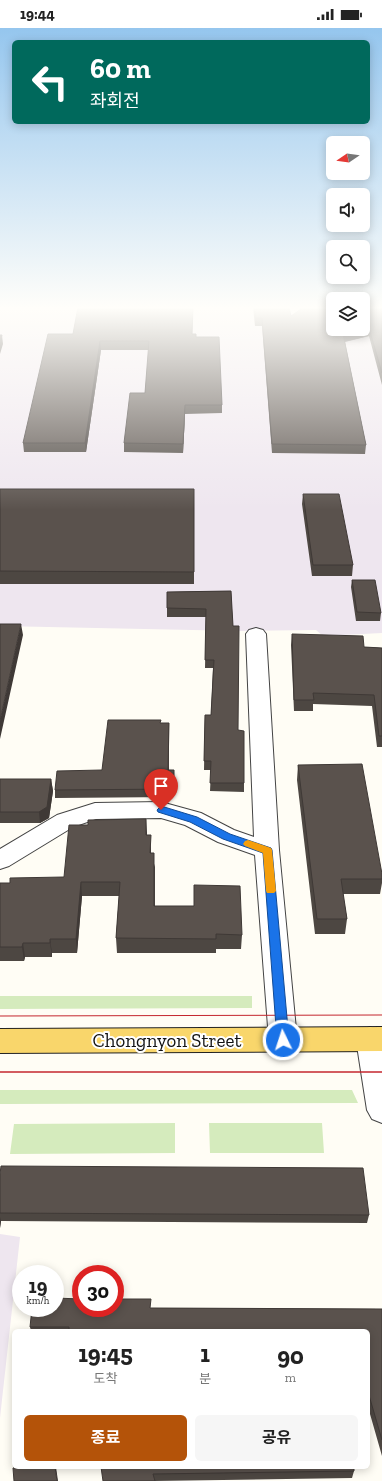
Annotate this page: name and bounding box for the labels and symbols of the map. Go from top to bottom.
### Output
north arrow [326,136,370,180]
pin [144,769,178,810]
position arrow [262,1019,304,1061]
street label: Chongnyon Street [93,1029,241,1052]
speed limit sign: 30 [72,1265,124,1317]

